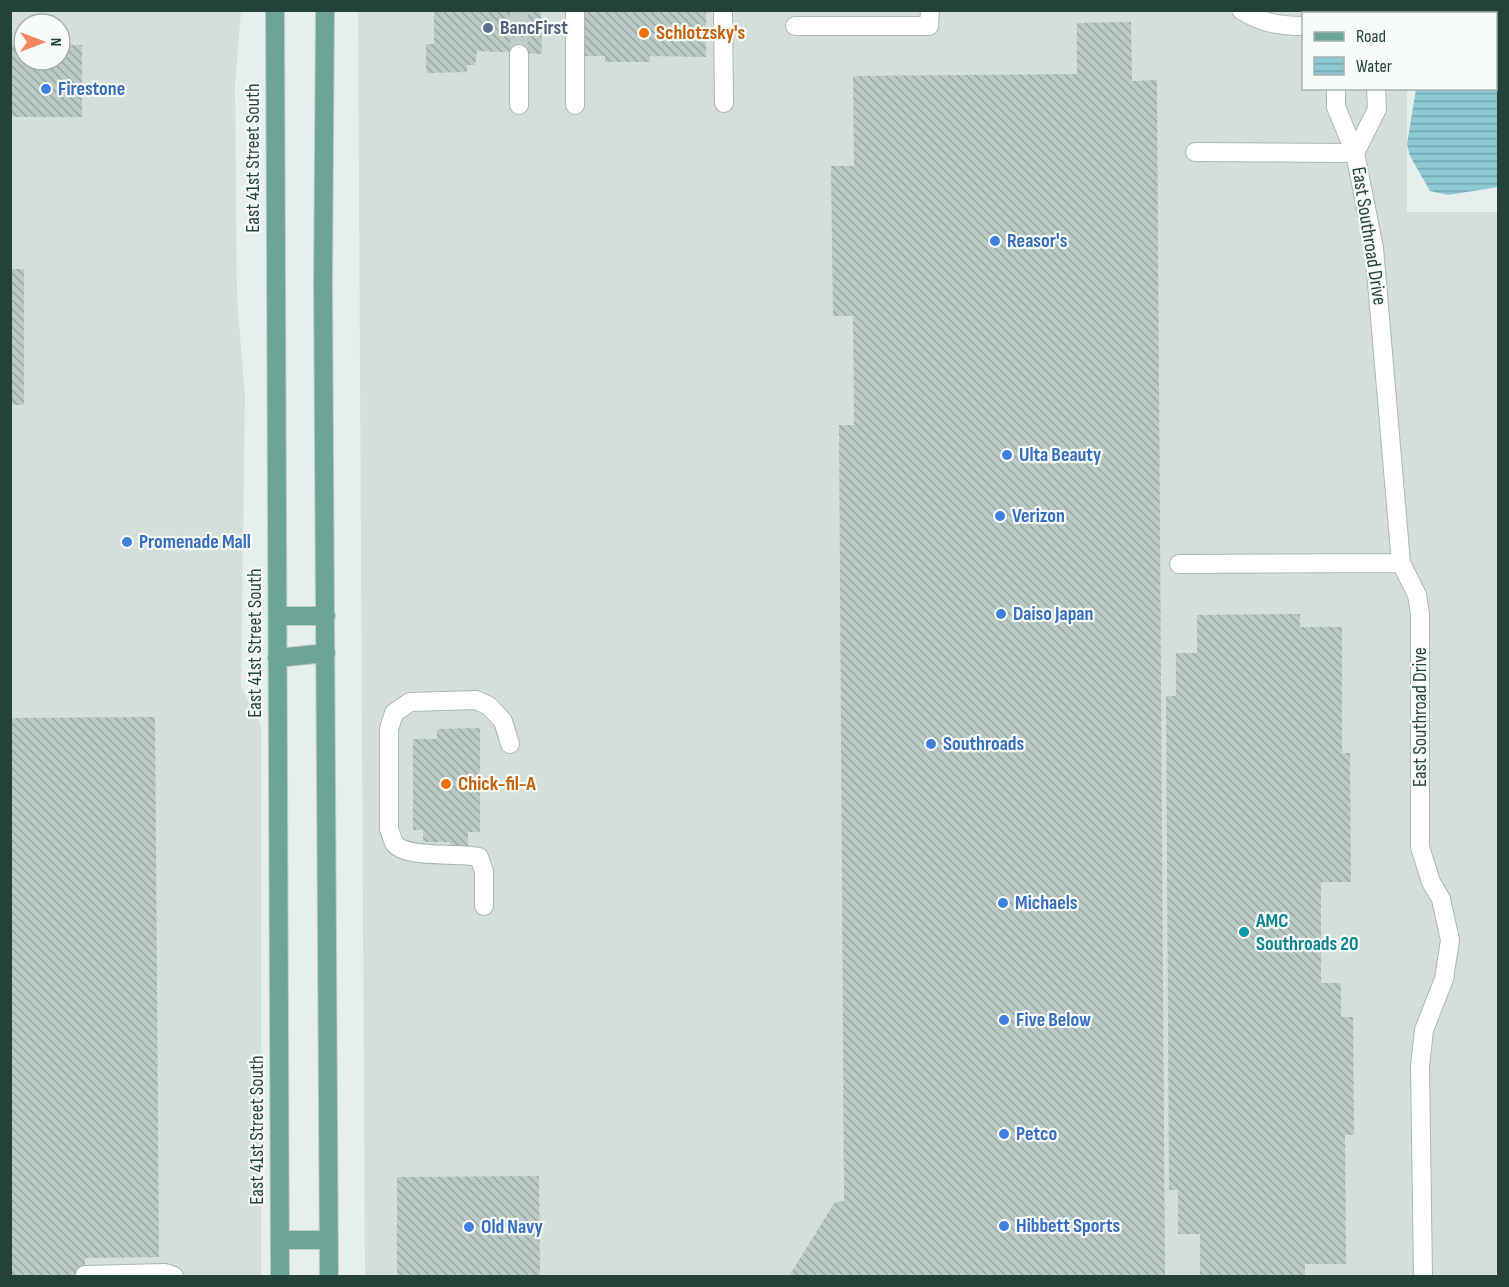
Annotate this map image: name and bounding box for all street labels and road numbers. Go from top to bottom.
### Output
street label: East 41st Street South [241,83,265,233]
street label: East Southroad Drive [1346,165,1392,307]
street label: East 41st Street South [243,568,267,718]
street label: East Southroad Drive [1408,647,1432,787]
street label: East 41st Street South [245,1055,269,1205]

